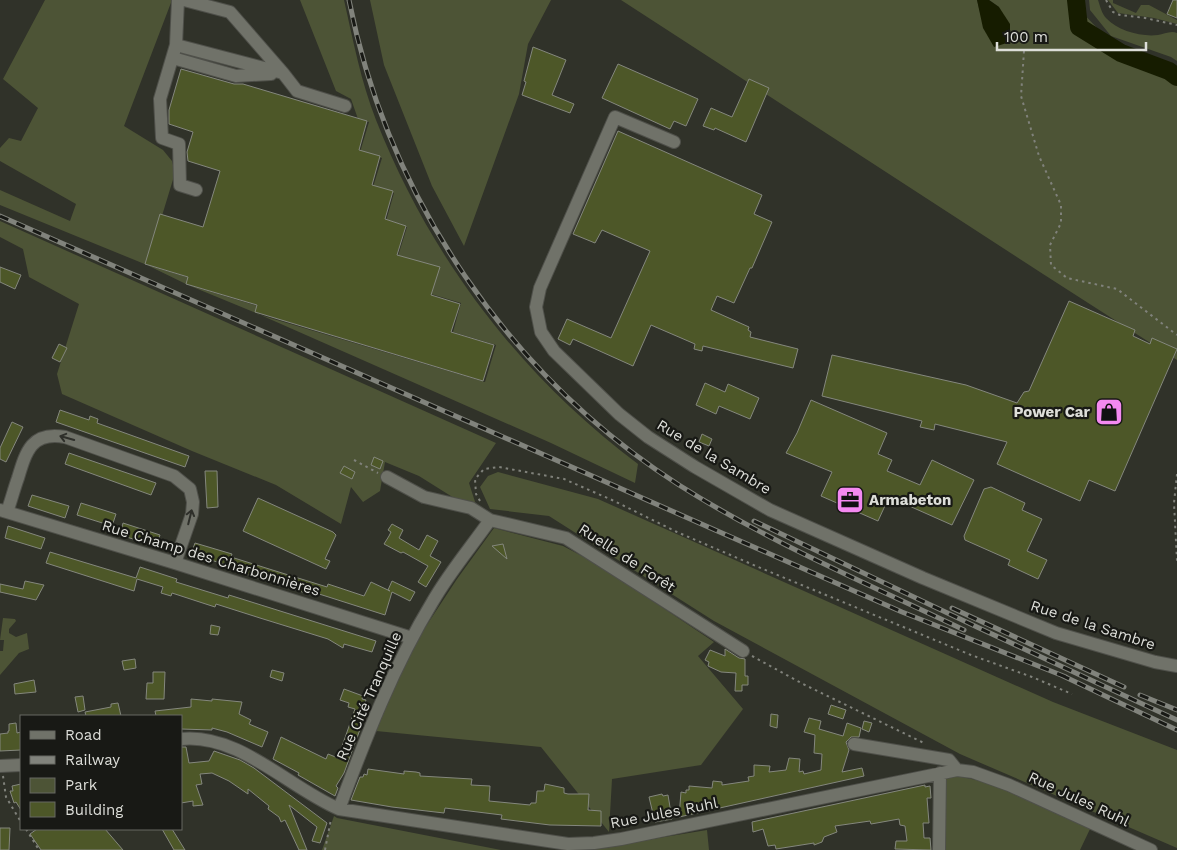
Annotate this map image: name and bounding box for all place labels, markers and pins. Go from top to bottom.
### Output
shop icon: Power Car [1094,397,1124,427]
place label: Power Car [1014,403,1091,421]
office icon: Armabeton [835,485,865,515]
place label: Armabeton [869,491,951,509]

